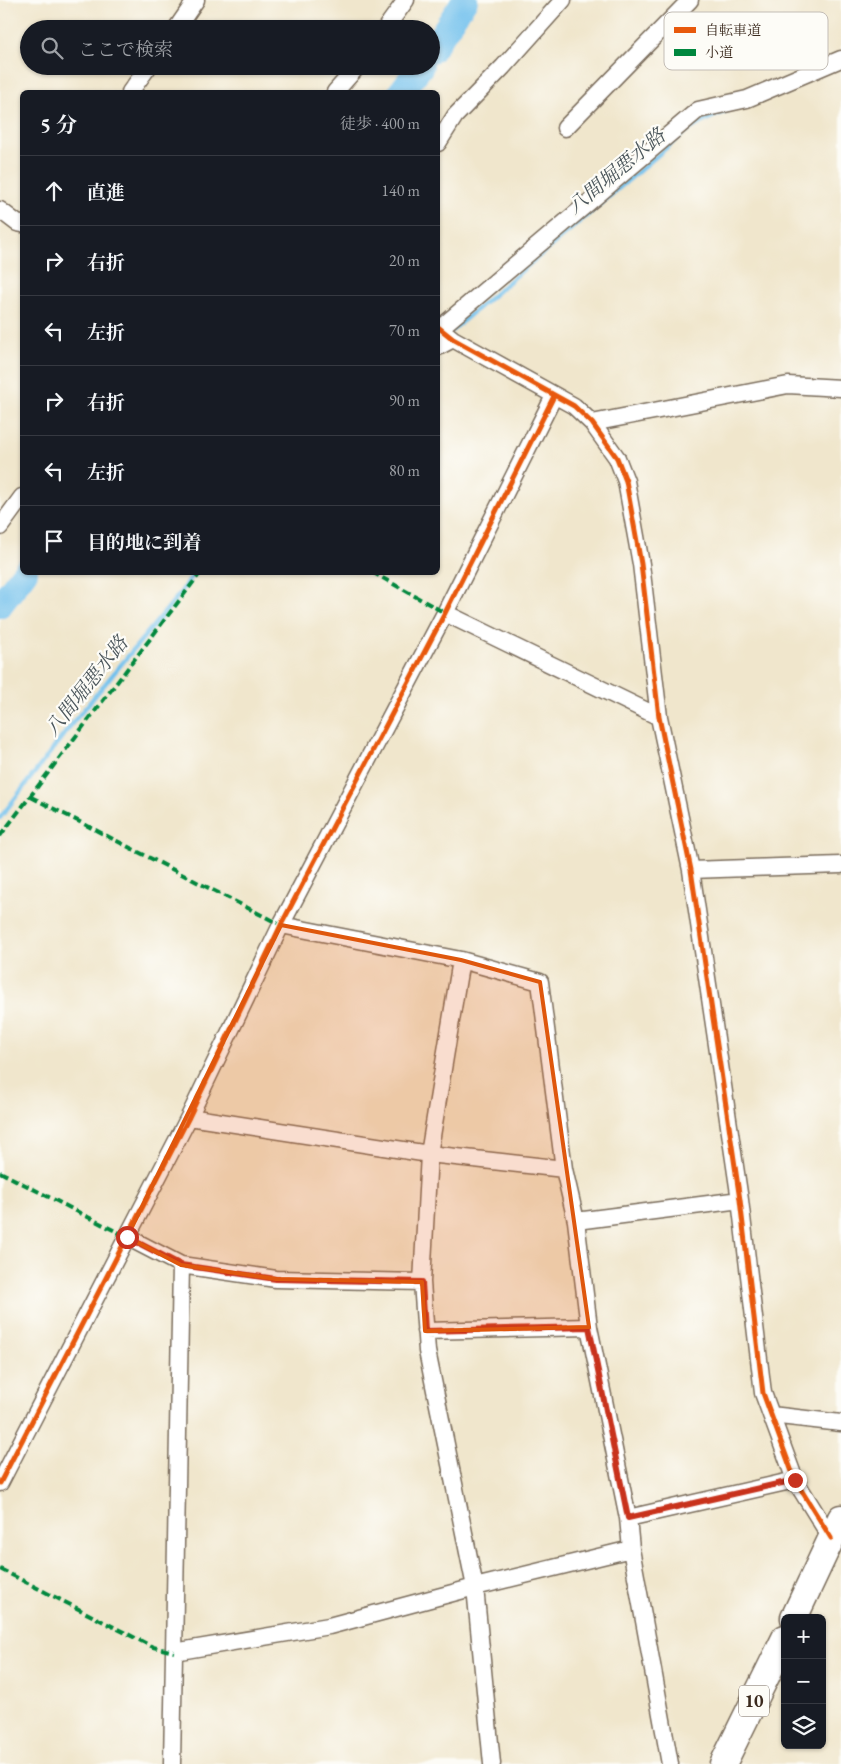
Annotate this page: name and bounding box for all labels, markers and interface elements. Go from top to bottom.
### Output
legend [664,12,828,70]
search box [20,20,440,75]
text: 自転車道 [705,21,761,39]
icon: search [38,34,66,62]
text: ここで検索 [78,37,173,62]
text: 小道 [705,43,733,61]
text: 5 分 [40,111,77,138]
text: 徒歩 · 400 m [340,113,420,134]
water label: 八間堀悪水路 [562,121,672,220]
icon: ahead [40,177,68,205]
text: 直進 [87,180,125,205]
text: 140 m [381,180,420,201]
icon: right [40,247,68,275]
text: 右折 [87,250,125,275]
text: 20 m [389,250,420,271]
icon: left [40,317,68,345]
text: 左折 [87,320,125,345]
text: 70 m [389,320,420,341]
icon: right [40,387,68,415]
text: 右折 [87,390,125,415]
text: 90 m [389,390,420,411]
icon: left [40,457,68,485]
text: 左折 [87,460,125,485]
text: 80 m [389,460,420,481]
icon: arrive [40,527,68,555]
text: 目的地に到着 [87,530,201,555]
water label: 八間堀悪水路 [39,629,134,741]
route start [116,1226,139,1249]
route end [784,1469,807,1492]
map controls [781,1614,826,1749]
button: + [781,1614,826,1659]
button: − [781,1659,826,1704]
road number: 10 [739,1685,769,1716]
button: layers [781,1704,826,1749]

